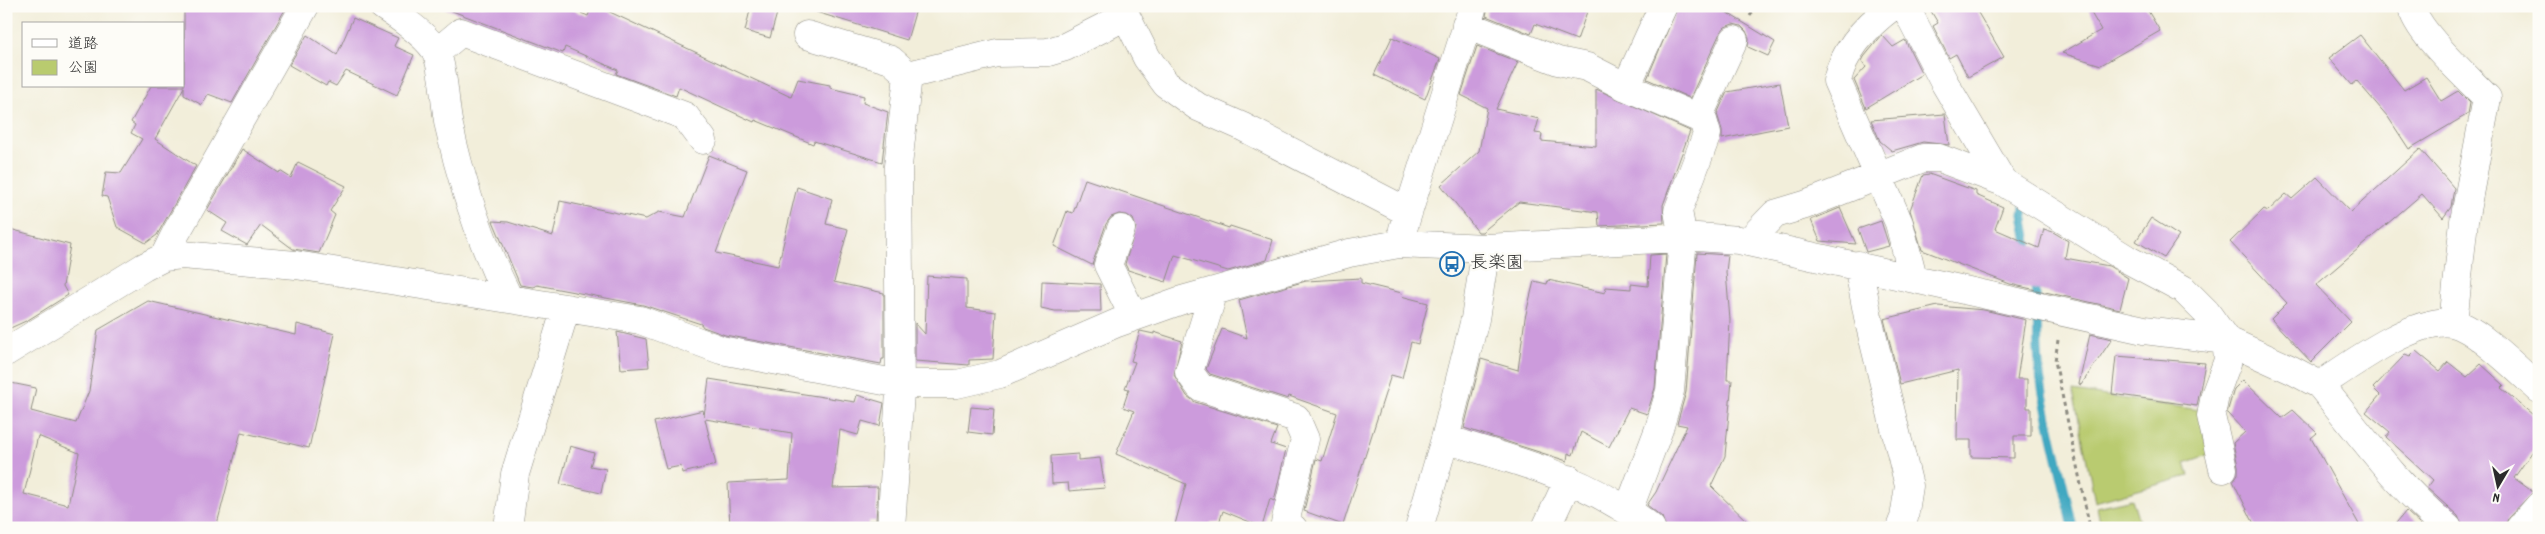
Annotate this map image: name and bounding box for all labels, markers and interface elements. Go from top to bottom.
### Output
legend [22,22,185,88]
text: 道路 [68,34,98,56]
text: 公園 [68,58,98,80]
bus stop icon: 長楽園 [1439,251,1465,277]
place label: 長楽園 [1470,252,1524,277]
north arrow [2472,462,2522,512]
text: N [2491,486,2501,507]

